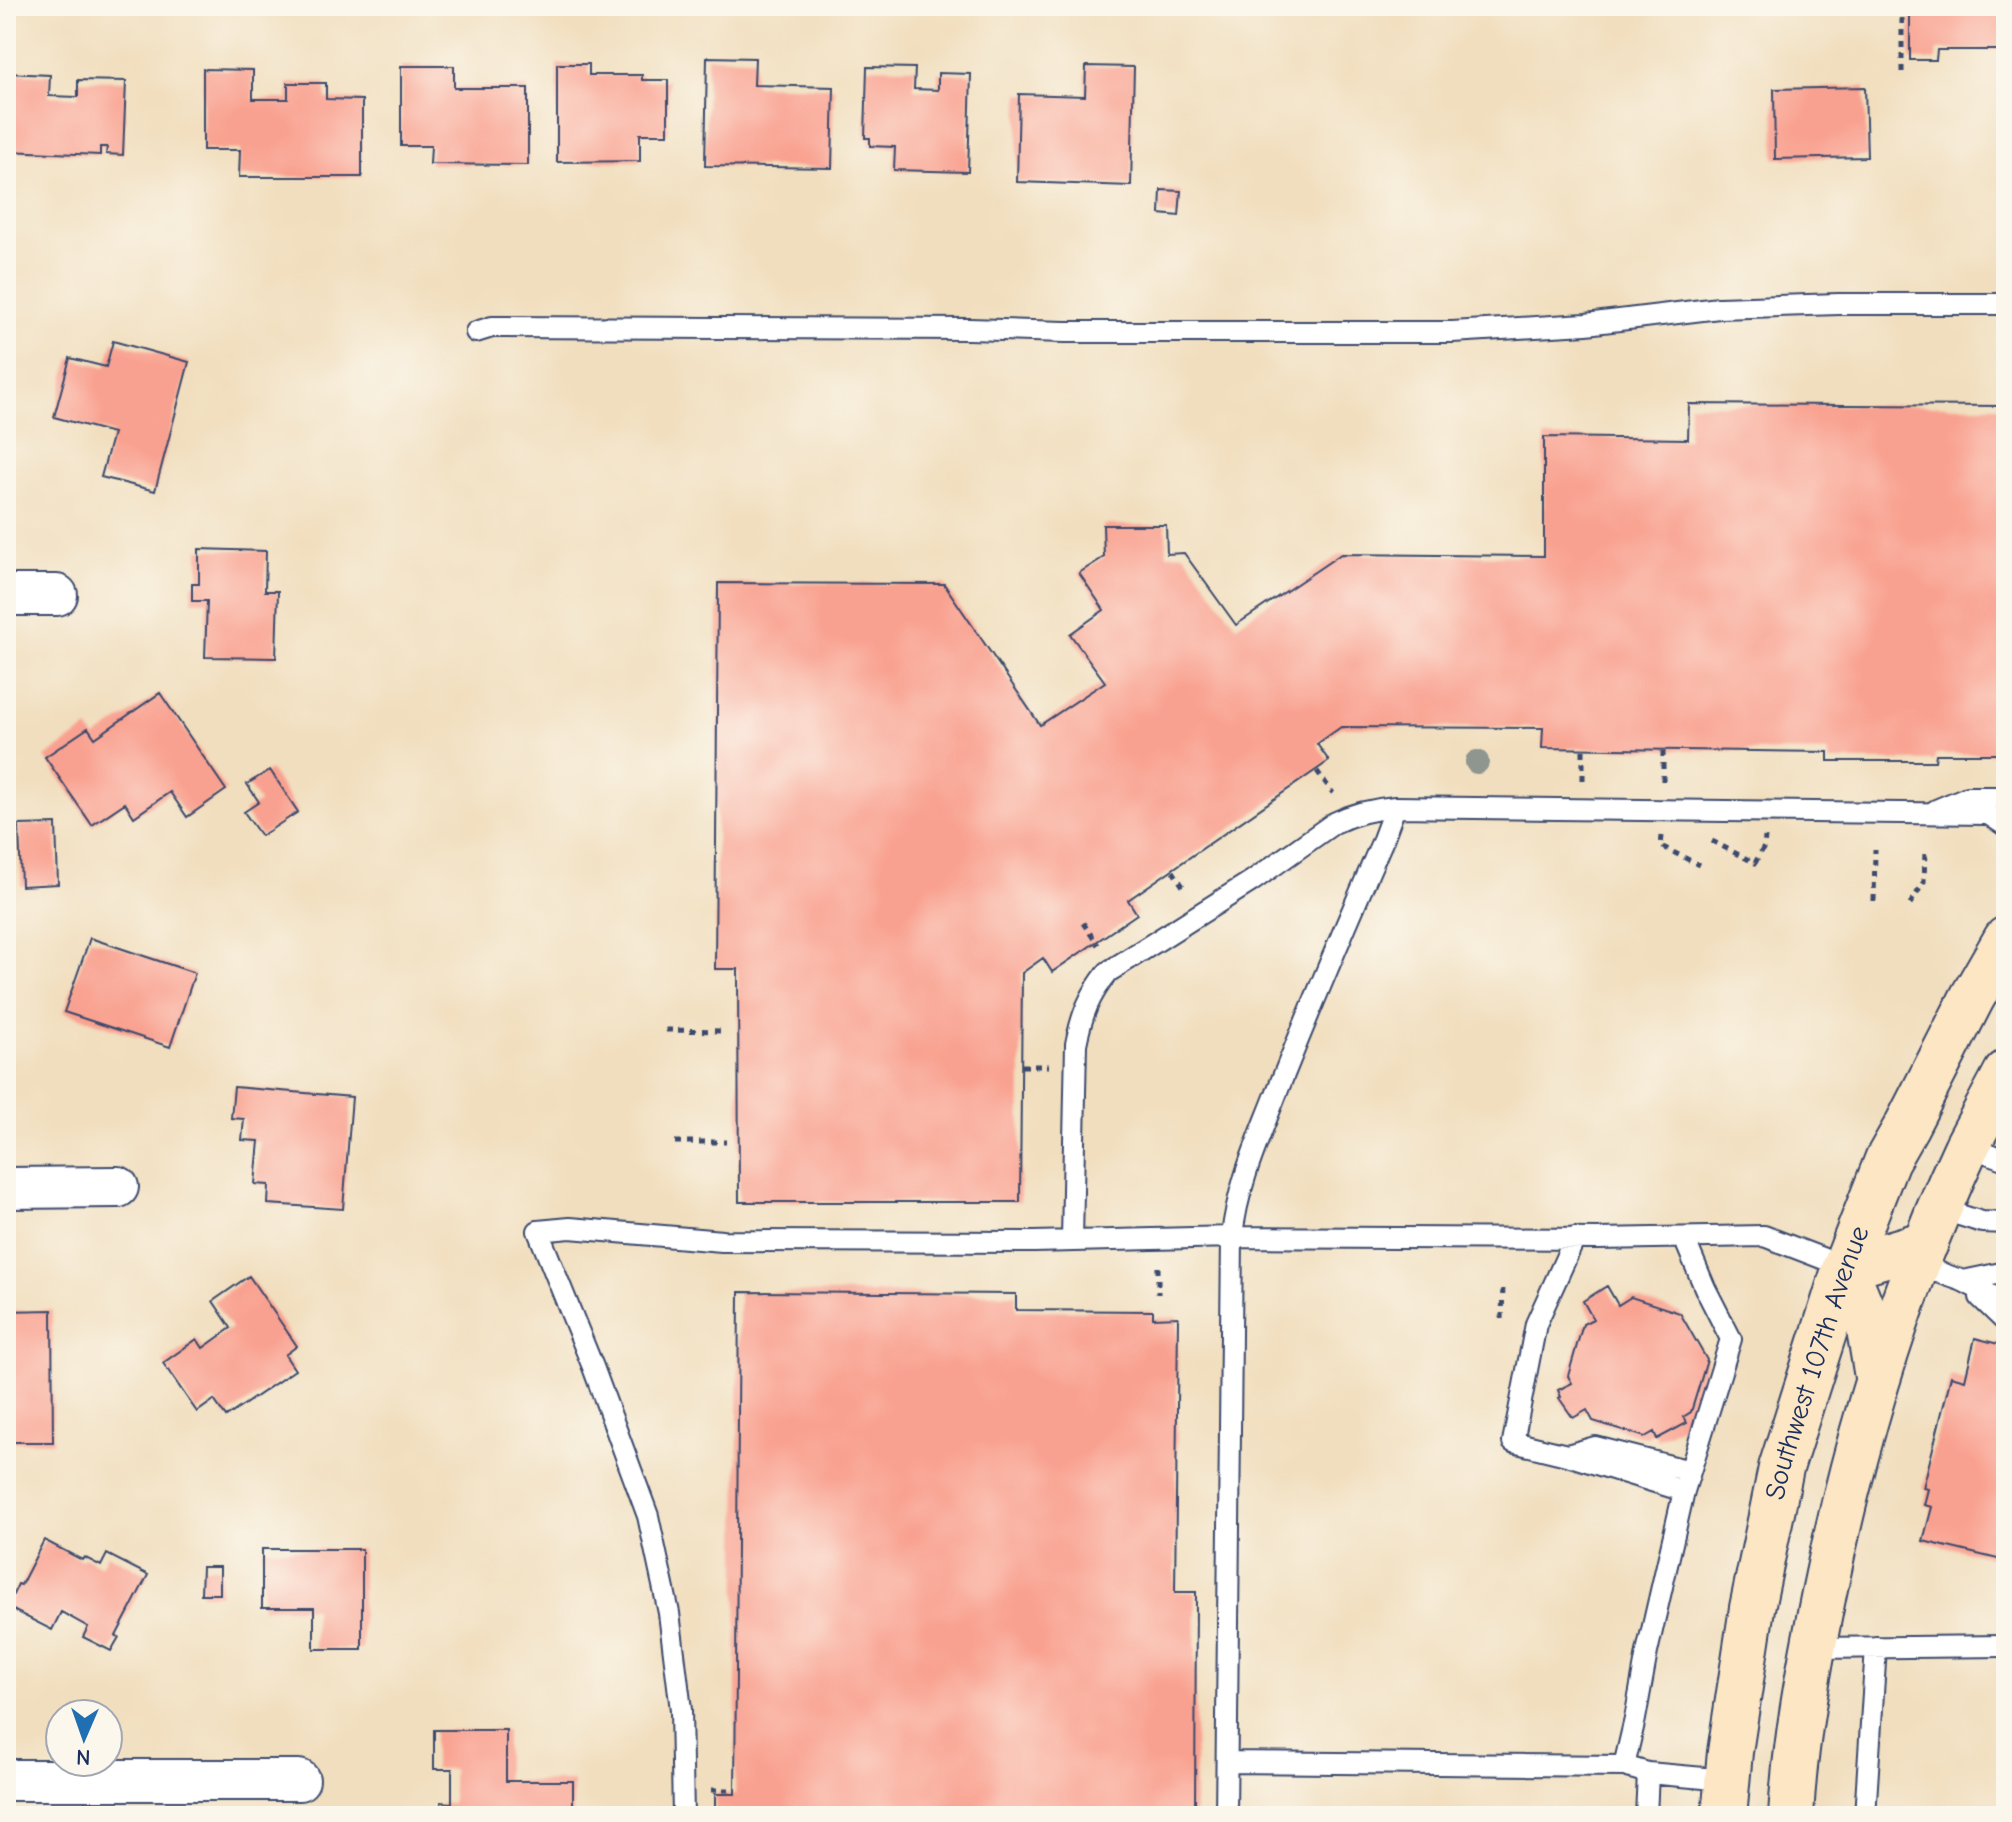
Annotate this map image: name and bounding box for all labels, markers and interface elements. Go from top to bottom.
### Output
street label: Southwest 107th Avenue [1759,1221,1876,1503]
north arrow [44,1698,124,1778]
text: N [76,1744,91,1770]

